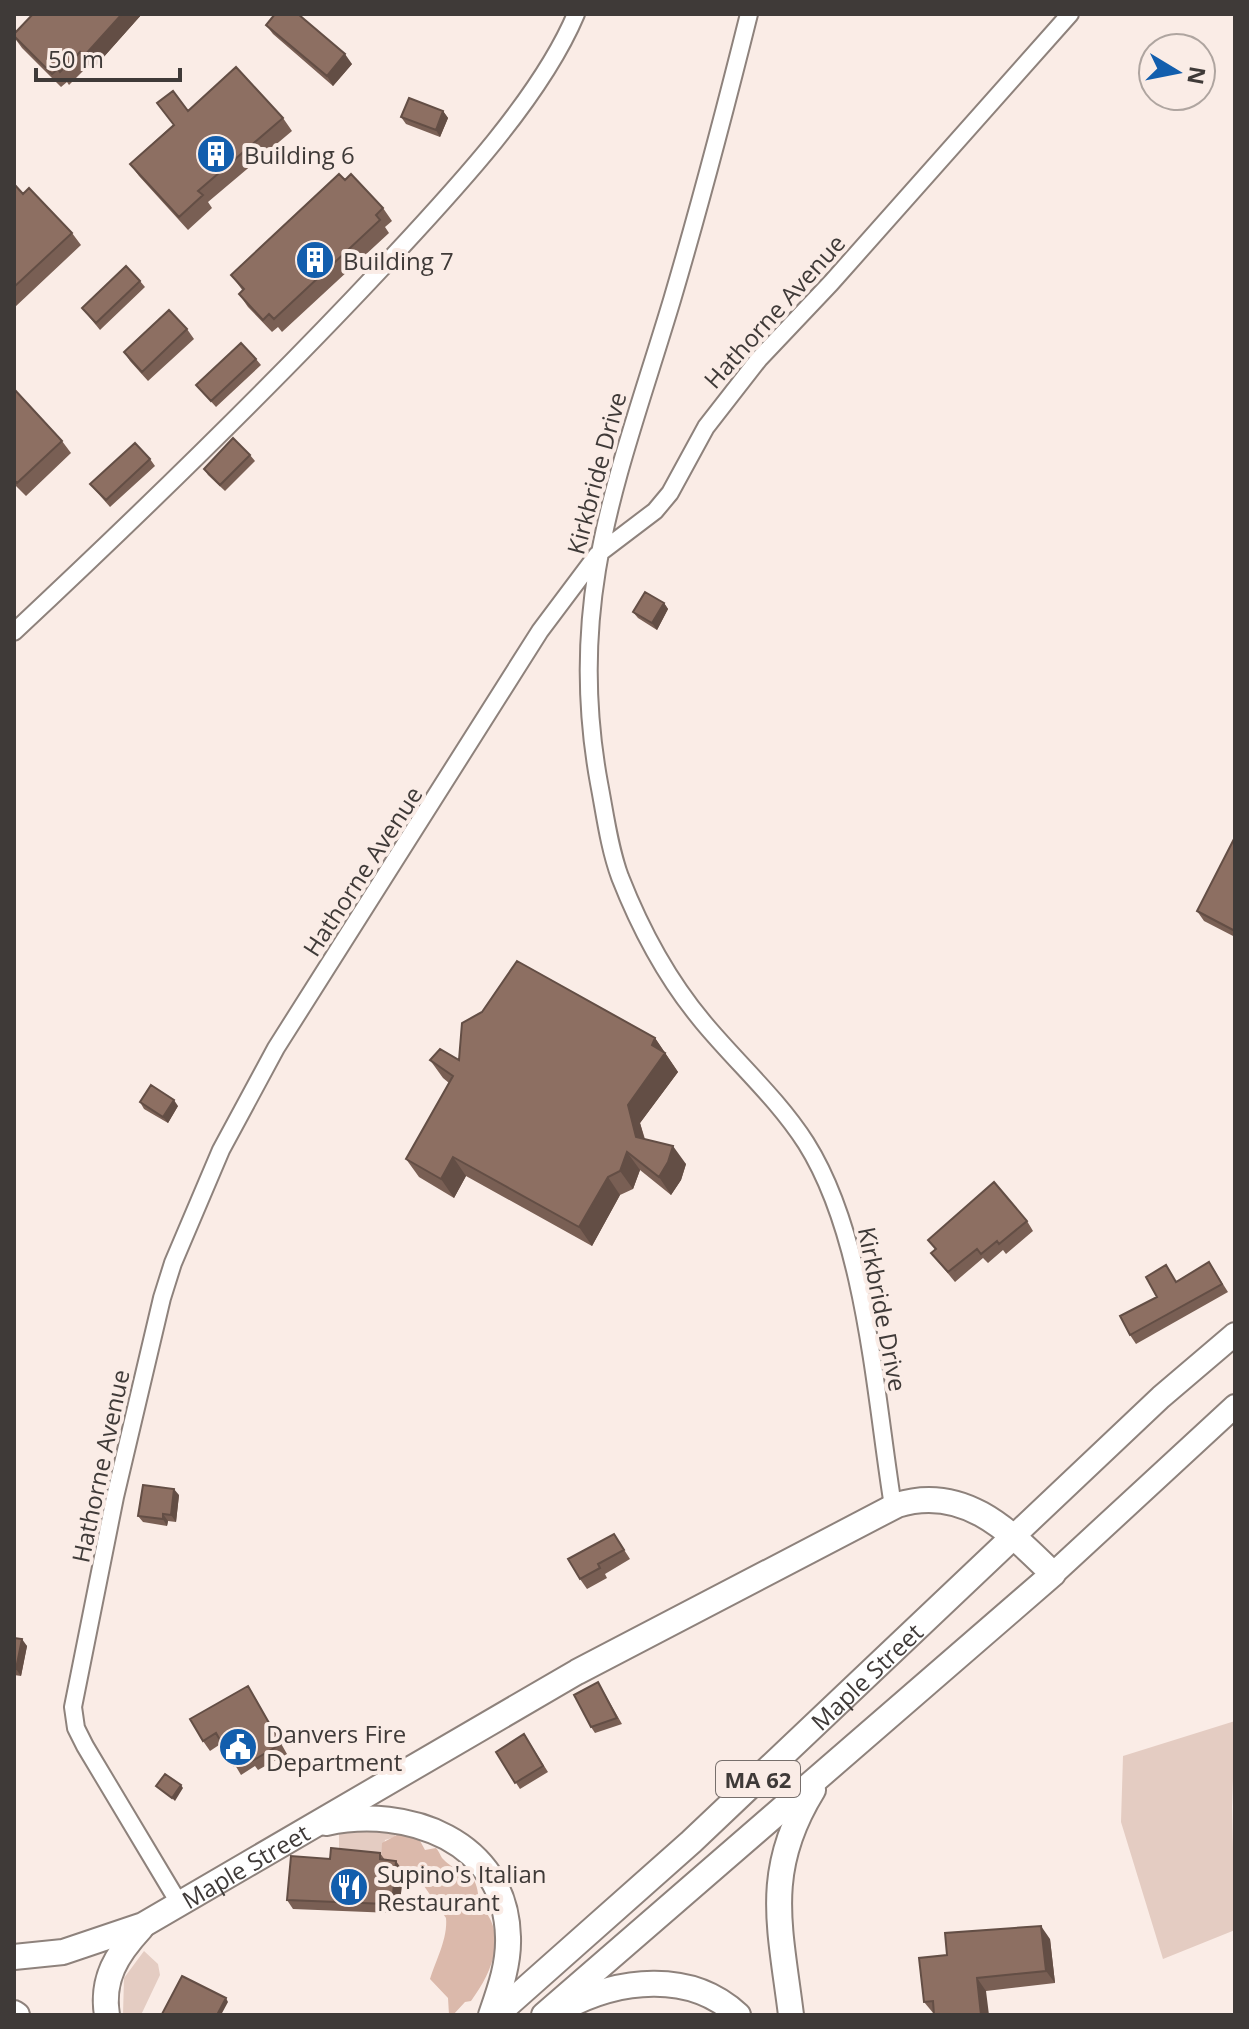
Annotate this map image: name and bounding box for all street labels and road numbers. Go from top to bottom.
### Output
street label: Hathorne Avenue [696,227,852,395]
street label: Kirkbride Drive [558,388,634,558]
street label: Hathorne Avenue [295,780,429,962]
street label: Kirkbride Drive [851,1224,915,1394]
street label: Hathorne Avenue [63,1366,137,1566]
street label: Maple Street [803,1615,929,1737]
road number: MA 62 [716,1761,800,1797]
street label: Maple Street [175,1815,315,1916]

